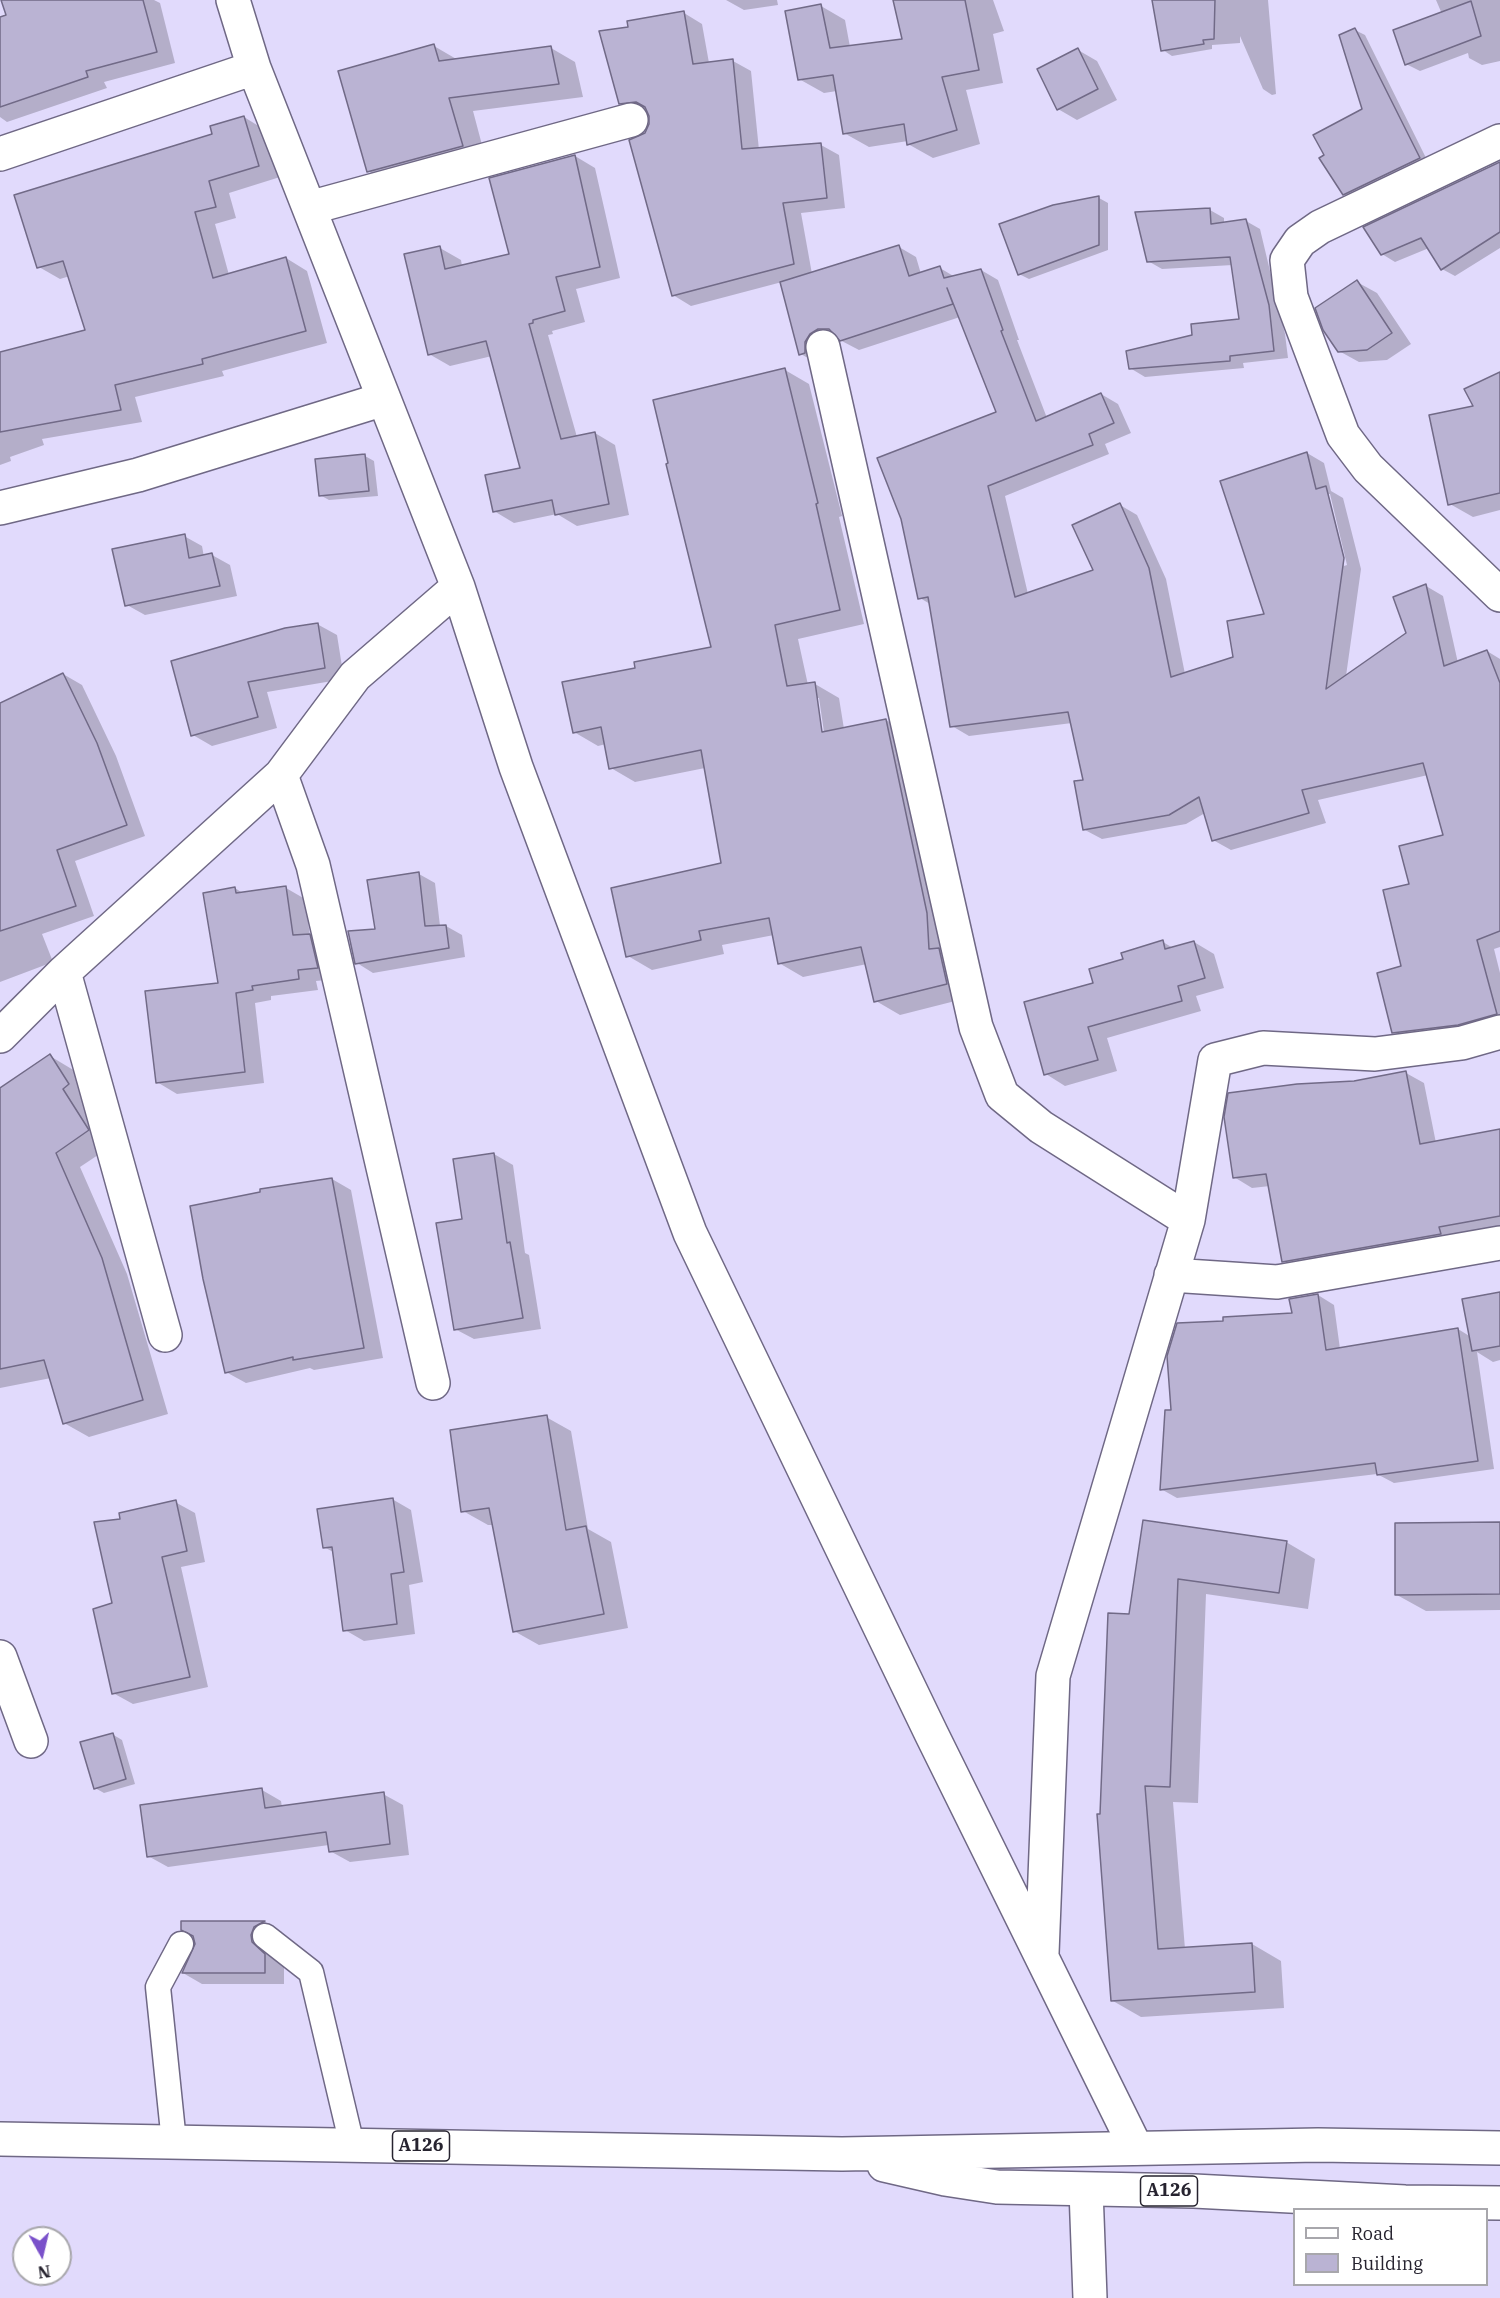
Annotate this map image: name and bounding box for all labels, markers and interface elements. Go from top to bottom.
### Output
road number: A126 [392,2131,450,2161]
road number: A126 [1140,2176,1198,2206]
legend [1293,2208,1488,2286]
text: Road [1351,2222,1394,2245]
north arrow [12,2226,72,2286]
text: Building [1351,2252,1423,2275]
text: N [37,2261,52,2283]

